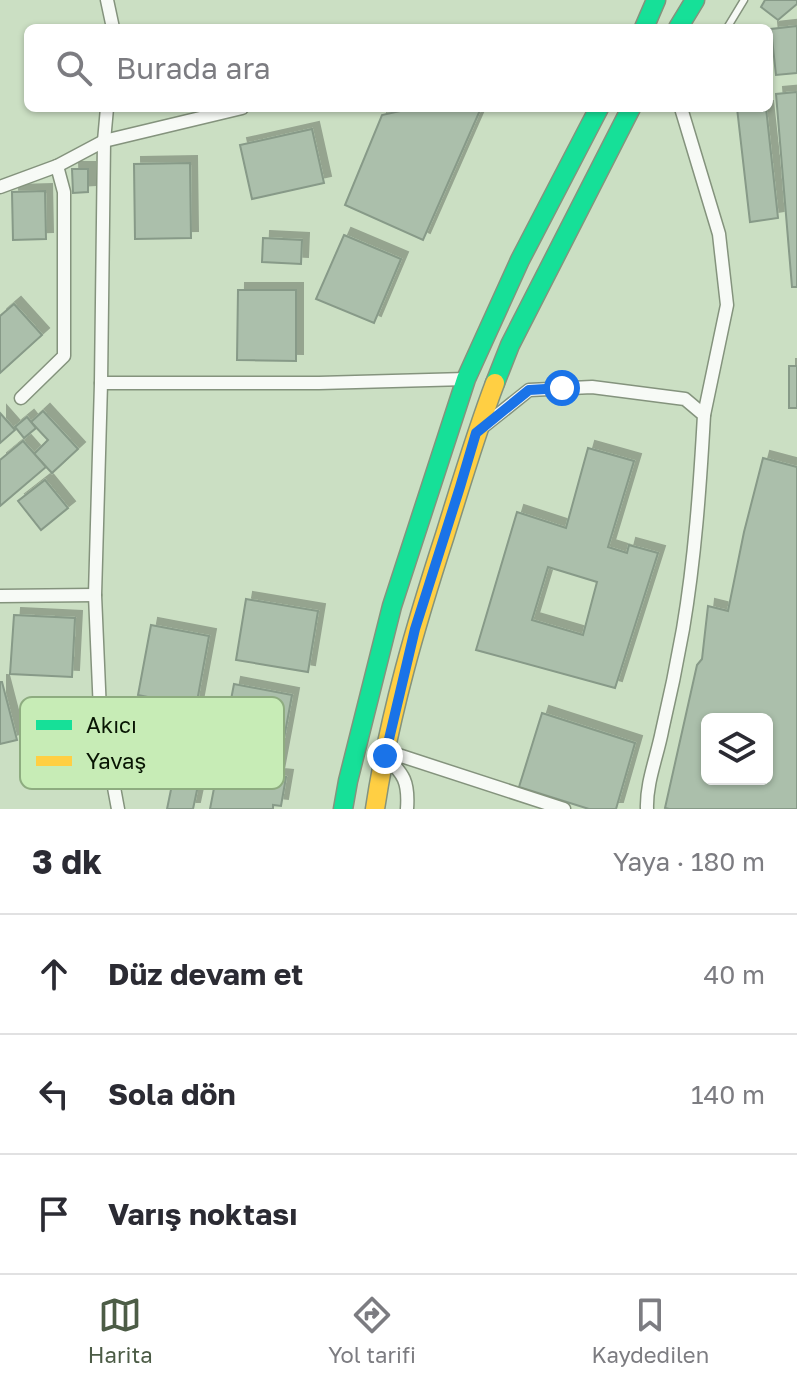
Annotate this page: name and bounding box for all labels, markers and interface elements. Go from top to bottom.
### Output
search box [24,24,773,112]
icon: search [52,46,96,90]
text: Burada ara [116,50,271,86]
route start [544,370,580,406]
legend [20,697,284,789]
text: Akıcı [86,711,137,738]
map controls [701,713,773,785]
button: layers [701,713,773,785]
route end [367,738,403,774]
text: Yavaş [86,747,146,774]
text: 3 dk [32,841,102,881]
text: Yaya · 180 m [613,846,765,877]
icon: ahead [32,952,76,996]
text: Düz devam et [108,956,303,992]
text: 40 m [704,959,765,990]
icon: left [32,1072,76,1116]
text: Sola dön [108,1076,236,1112]
text: 140 m [691,1079,765,1110]
icon: arrive [32,1192,76,1236]
text: Varış noktası [108,1196,297,1232]
tab: Harita [88,1293,153,1368]
tab: Yol tarifi [328,1293,416,1368]
tab: Kaydedilen [592,1293,709,1368]

